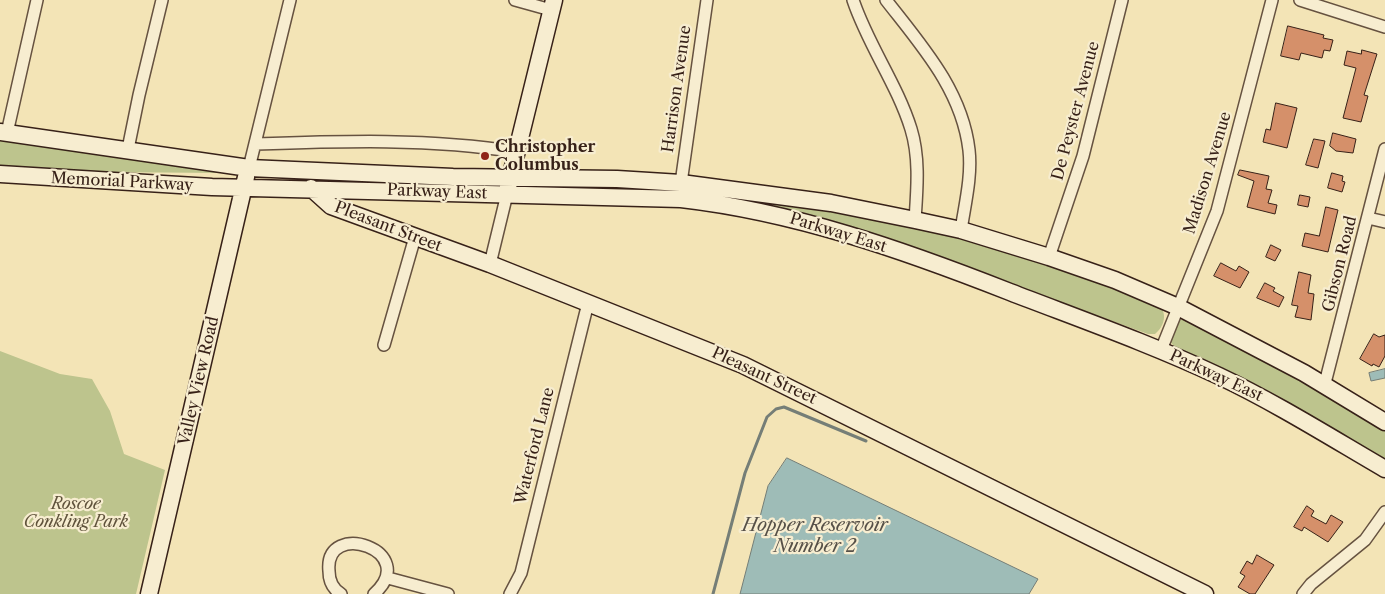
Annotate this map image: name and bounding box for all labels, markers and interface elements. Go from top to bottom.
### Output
street label: Harrison Avenue [659,24,695,154]
street label: De Peyster Avenue [1048,39,1104,183]
street label: Madison Avenue [1180,109,1236,237]
place label: Christopher Columbus [495,137,595,175]
marker: Christopher Columbus [479,150,491,162]
street label: Memorial Parkway [50,169,194,195]
street label: Parkway East [386,181,488,203]
street label: Pleasant Street [332,198,444,256]
street label: Parkway East [787,209,889,257]
street label: Gibson Road [1319,214,1361,314]
street label: Valley View Road [175,315,223,447]
street label: Pleasant Street [709,343,819,409]
street label: Parkway East [1166,346,1266,406]
street label: Waterford Lane [511,386,559,506]
park label: Roscoe Conkling Park [24,494,128,532]
water label: Hopper Reservoir Number 2 [742,515,888,558]

